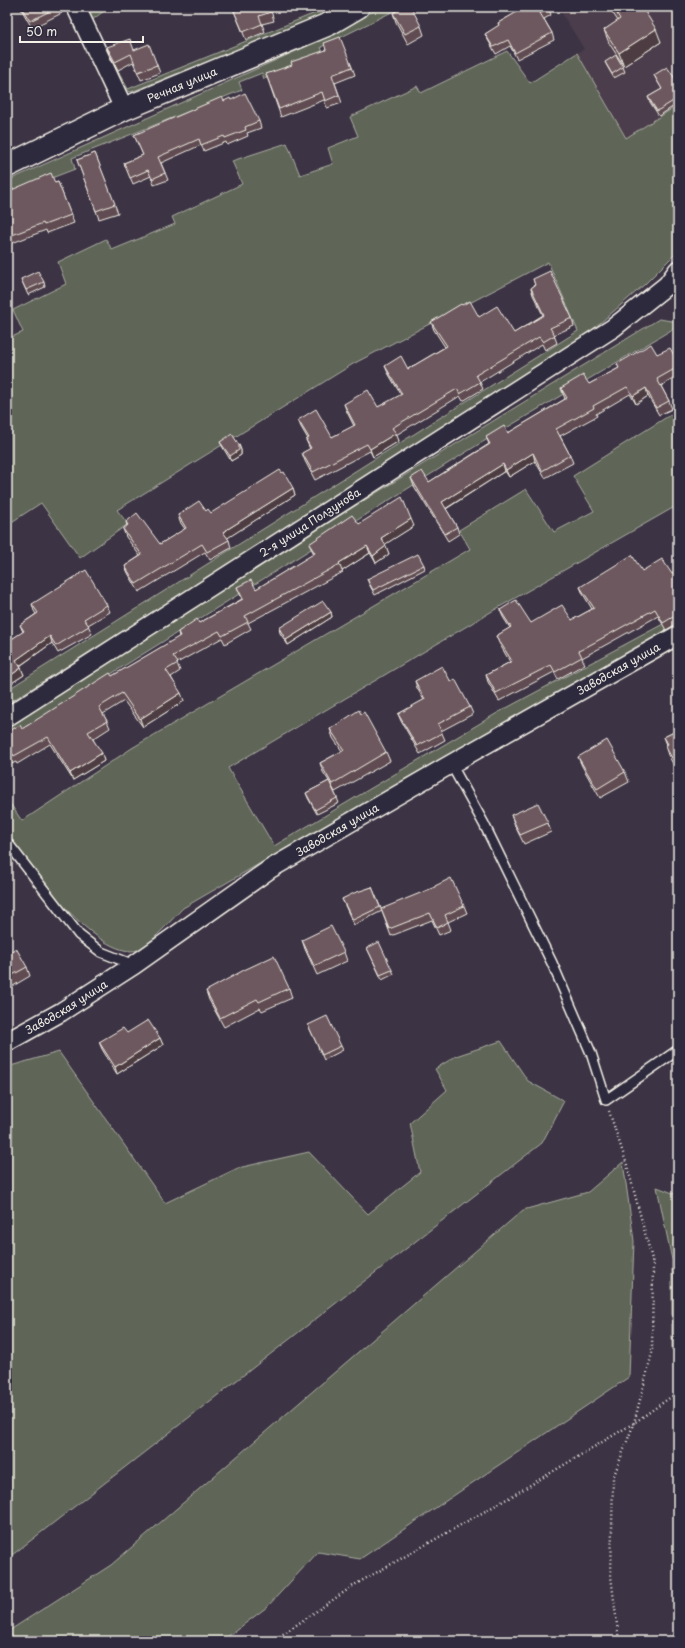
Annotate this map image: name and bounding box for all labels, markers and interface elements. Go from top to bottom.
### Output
scale bar [20,18,143,44]
text: 50 m [26,22,57,40]
street label: Речная улица [144,62,220,107]
street label: 2-я улица Ползунова [256,483,364,561]
street label: Заводская улица [574,638,663,699]
street label: Заводская улица [293,799,382,860]
street label: Заводская улица [22,975,111,1038]

